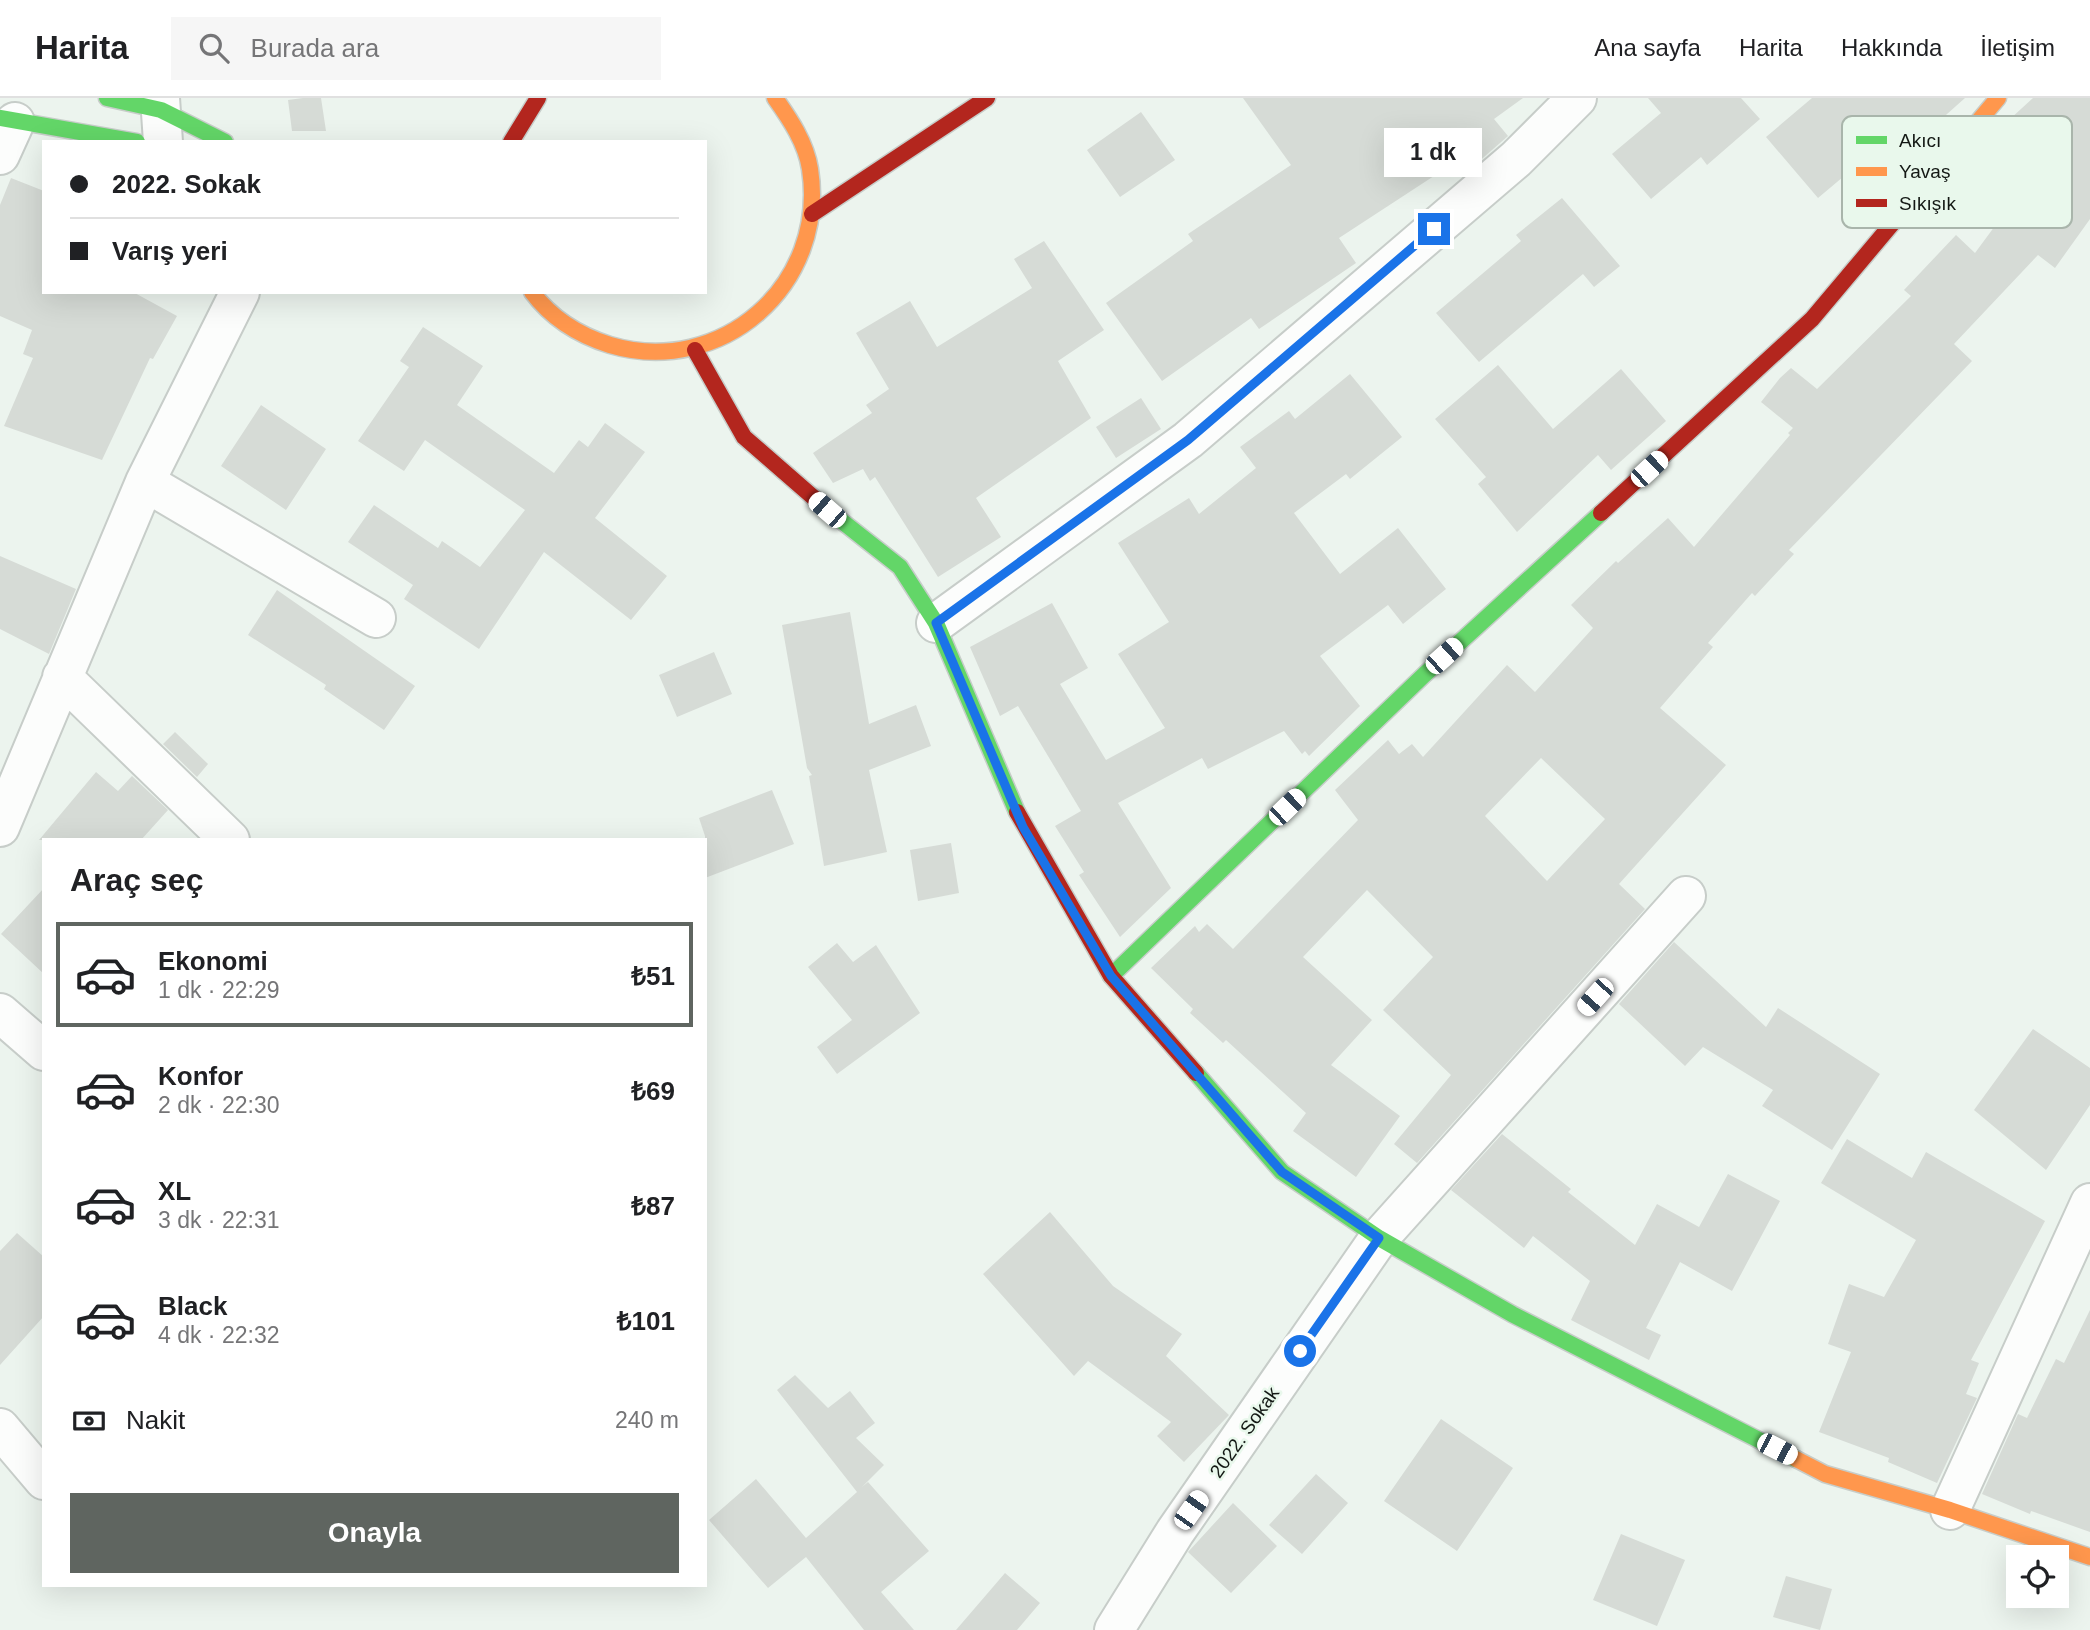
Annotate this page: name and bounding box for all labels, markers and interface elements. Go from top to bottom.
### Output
search box [171,17,661,80]
text: Harita [35,29,129,66]
icon: search [195,29,233,67]
text: Burada ara [251,33,379,63]
text: Ana sayfa [1594,34,1701,61]
text: Harita [1739,34,1803,61]
text: Hakkında [1841,34,1942,61]
text: İletişim [1980,34,2055,61]
legend [1842,116,2072,228]
callout: 1 dk [1385,128,1483,176]
text: Akıcı [1899,130,1941,151]
text: 1 dk [1410,139,1456,165]
text: Yavaş [1899,161,1950,182]
text: 2022. Sokak [112,169,261,199]
text: Sıkışık [1899,193,1957,214]
route end [1418,213,1450,245]
text: Varış yeri [112,236,228,266]
car [1627,447,1672,491]
car [805,488,850,532]
car [1422,634,1467,678]
car [1265,785,1310,829]
text: Araç seç [70,862,203,898]
icon: car [74,943,137,1006]
text: Ekonomi [158,946,268,976]
text: ₺51 [631,961,675,991]
car [1574,974,1617,1020]
text: 1 dk · 22:29 [158,977,279,1003]
icon: car [74,1058,137,1121]
text: Konfor [158,1061,243,1091]
text: ₺69 [631,1076,675,1106]
text: 2 dk · 22:30 [158,1092,279,1118]
icon: car [74,1173,137,1236]
text: XL [158,1176,191,1206]
text: ₺87 [631,1191,675,1221]
text: 3 dk · 22:31 [158,1207,279,1233]
icon: car [74,1288,137,1351]
text: Black [158,1291,227,1321]
text: ₺101 [617,1306,675,1336]
text: 4 dk · 22:32 [158,1322,279,1348]
route start [1284,1335,1316,1367]
street label: 2022. Sokak [1206,1383,1284,1482]
icon: cash [70,1402,108,1440]
text: Nakit [126,1405,185,1435]
text: 240 m [615,1407,679,1433]
car [1754,1430,1801,1468]
car [1171,1487,1212,1533]
button: Onayla [70,1493,679,1573]
map controls [2006,1545,2069,1608]
button: locate [2006,1545,2069,1608]

